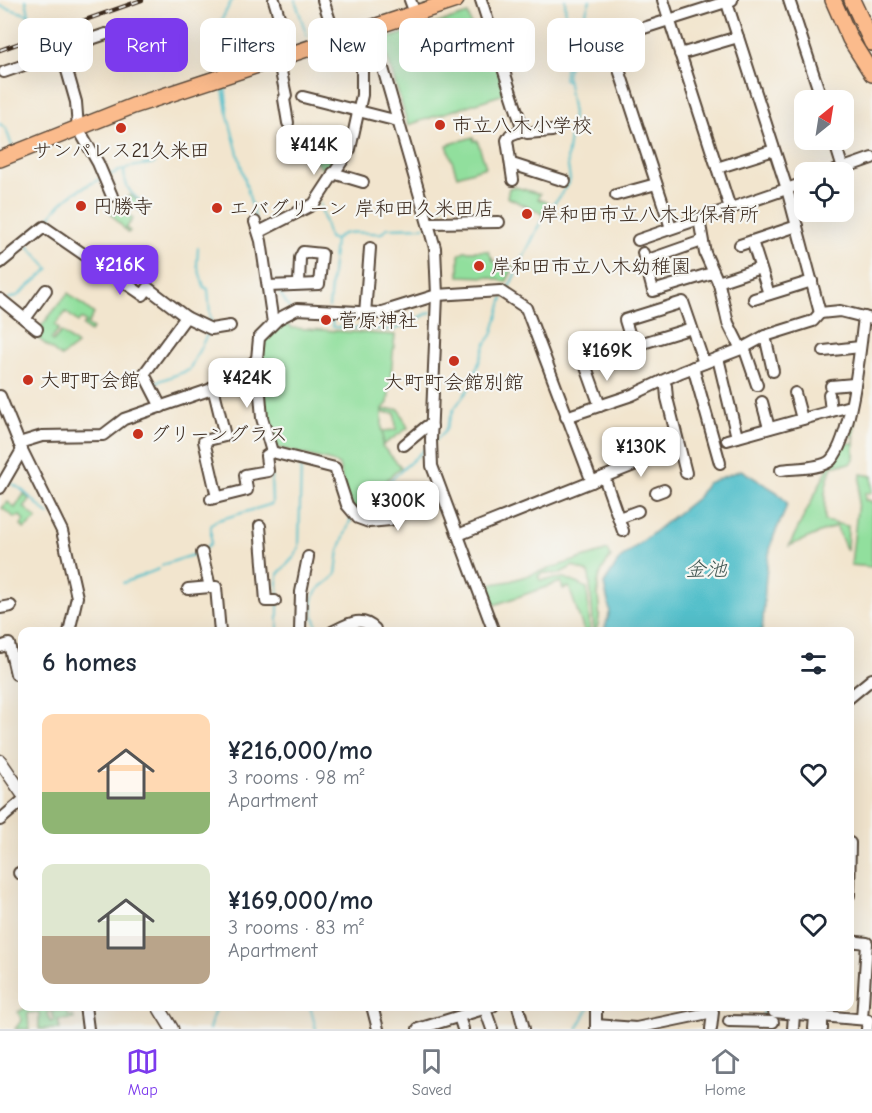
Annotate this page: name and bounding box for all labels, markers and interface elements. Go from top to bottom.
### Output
chip: Buy [18,18,93,72]
chip: Rent [105,18,188,72]
chip: Filters [200,18,296,72]
chip: New [308,18,387,72]
chip: Apartment [399,18,535,72]
chip: House [547,18,645,72]
north arrow [794,90,854,150]
map controls [794,90,854,222]
place label: 市立八木小学校 [452,114,592,137]
marker: 市立八木小学校 [433,118,447,132]
marker: サンパレス21久米田 [114,121,128,135]
pin: ¥414K [272,125,356,176]
text: ¥414K [290,133,338,156]
place label: サンパレス21久米田 [32,139,210,162]
button: locate [794,162,854,222]
place label: 円勝寺 [93,195,153,218]
place label: エバグリーン 岸和田久米田店 [229,197,494,220]
marker: 円勝寺 [74,199,88,213]
marker: エバグリーン 岸和田久米田店 [210,201,224,215]
place label: 岸和田市立八木北保育所 [539,203,759,226]
marker: 岸和田市立八木北保育所 [520,207,534,221]
pin: ¥216K [78,245,162,296]
text: ¥216K [95,253,145,276]
place label: 岸和田市立八木幼稚園 [491,255,691,278]
marker: 岸和田市立八木幼稚園 [472,259,486,273]
place label: 菅原神社 [338,309,418,332]
marker: 菅原神社 [319,313,333,327]
pin: ¥169K [565,331,649,382]
text: ¥169K [582,339,632,362]
marker: 大町町会館別館 [447,354,461,368]
pin: ¥424K [205,358,289,409]
text: ¥424K [222,366,272,389]
place label: 大町町会館 [40,369,140,392]
place label: 大町町会館別館 [384,371,524,394]
marker: 大町町会館 [21,373,35,387]
place label: グリーングラス [150,423,288,446]
marker: グリーングラス [131,427,145,441]
pin: ¥130K [599,427,683,478]
text: ¥130K [616,435,666,458]
pin: ¥300K [356,481,440,532]
text: ¥300K [371,489,425,512]
water label: 金池 [685,557,728,581]
icon: filters [797,647,830,680]
text: 6 homes [42,648,137,678]
text: ¥216,000/mo [228,736,373,766]
icon: home [90,738,162,810]
icon: heart [797,758,830,791]
text: 3 rooms · 98 m² [228,766,364,789]
text: Apartment [228,789,318,812]
text: ¥169,000/mo [228,886,373,916]
icon: home [90,888,162,960]
icon: heart [797,908,830,941]
text: 3 rooms · 83 m² [228,916,364,939]
text: Apartment [228,939,318,962]
tab: Map [126,1045,159,1099]
tab: Saved [412,1045,452,1099]
tab: Home [704,1045,746,1099]

